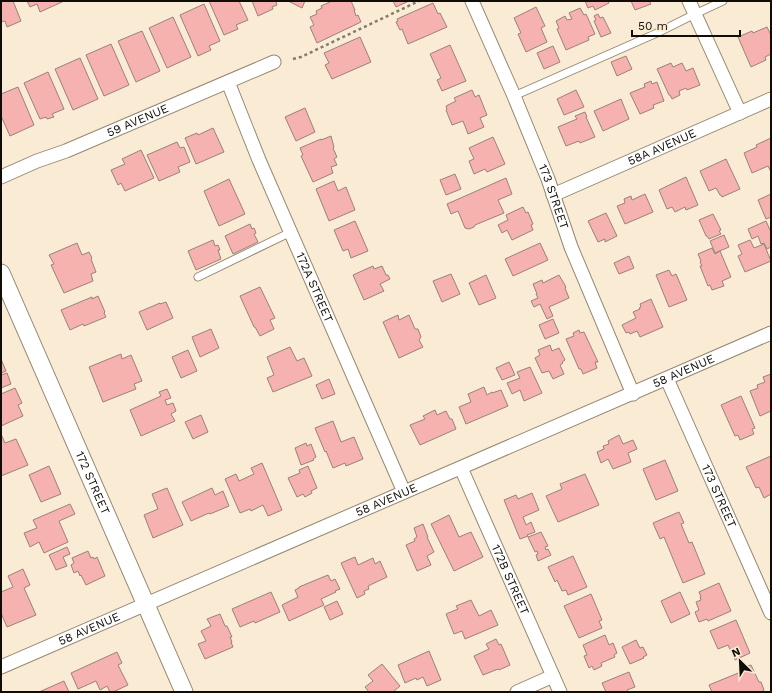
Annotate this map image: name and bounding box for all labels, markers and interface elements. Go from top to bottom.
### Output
scale bar [632,12,740,38]
text: 50 m [638,19,668,33]
street label: 59 AVENUE [105,101,171,140]
street label: 58A AVENUE [626,126,698,168]
street label: 173 STREET [536,162,571,231]
street label: 172A STREET [293,250,336,325]
street label: 58 AVENUE [651,351,717,390]
street label: 172 STREET [73,449,113,517]
street label: 173 STREET [699,462,739,530]
street label: 58 AVENUE [353,480,420,519]
street label: 172B STREET [489,542,532,617]
street label: 58 AVENUE [56,609,122,648]
north arrow [720,641,760,681]
text: N [730,645,743,660]

